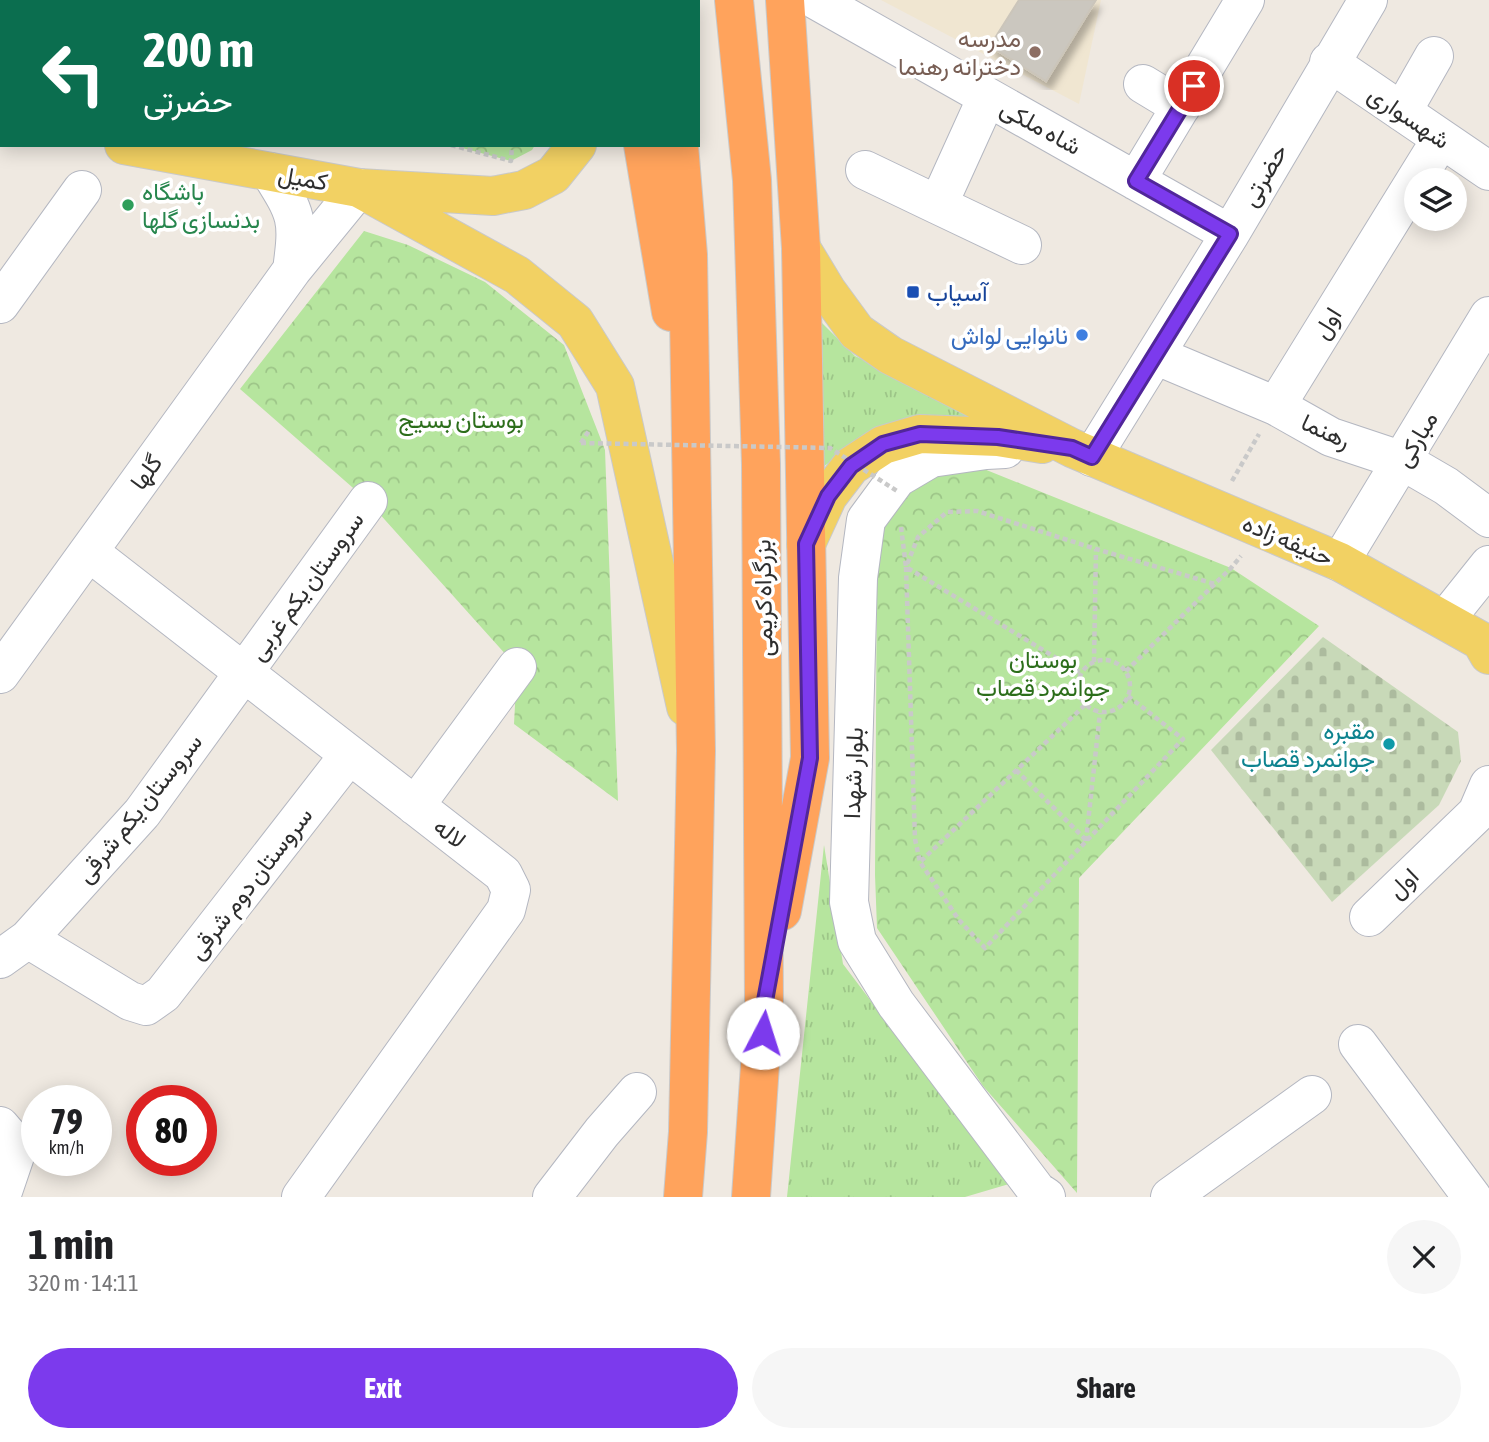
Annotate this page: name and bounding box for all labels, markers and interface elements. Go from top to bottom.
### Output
text: 200 m [143,21,254,77]
place label: مدرسه دخترانه رهنما [898,25,1021,82]
icon: left [28,28,119,119]
marker: مدرسه دخترانه رهنما [1027,44,1043,60]
pin [1164,56,1224,116]
icon: arrive [1175,67,1213,105]
street label: شهسواری [1362,80,1455,156]
text: حضرتی [143,82,233,119]
street label: شاه ملکی [996,94,1086,161]
street label: حضرتی [1235,139,1294,212]
street label: کمیل [276,160,330,197]
map controls [1404,168,1467,231]
button: layers [1404,168,1467,231]
place label: باشگاه بدنسازی گلها [142,178,260,235]
marker: باشگاه بدنسازی گلها [120,197,136,213]
place label: آسیاب [927,279,990,307]
marker: آسیاب [905,284,921,300]
street label: اول [1307,302,1349,345]
place label: نانوایی لواش [951,322,1068,351]
marker: نانوایی لواش [1074,327,1090,343]
park label: بوستان بسیج [398,406,524,437]
street label: مبارکی [1389,406,1445,473]
street label: رهنما [1296,408,1355,456]
street label: گلها [124,449,169,496]
street label: سروستان یکم غربی [243,507,371,667]
street label: حنیفه زاده [1238,509,1337,573]
street label: بزرگراه کریمی [748,539,780,657]
park label: بوستان جوانمرد قصاب [976,646,1110,703]
place label: مقبره جوانمرد قصاب [1241,717,1375,774]
street label: بلوار شهدا [838,727,870,819]
street label: سروستان یکم شرقی [71,728,210,890]
marker: مقبره جوانمرد قصاب [1381,736,1397,752]
street label: سروستان دوم شرقی [182,802,320,966]
street label: لاله [429,812,471,854]
street label: اول [1382,862,1425,905]
position arrow [726,996,800,1070]
speed limit sign: 80 [126,1085,217,1176]
text: 79 [50,1101,83,1141]
text: km/h [49,1137,84,1158]
text: 1 min [28,1220,114,1268]
button: close [1387,1220,1461,1294]
text: 320 m · 14:11 [28,1270,139,1296]
button: Exit [28,1348,738,1428]
button: Share [752,1348,1461,1428]

